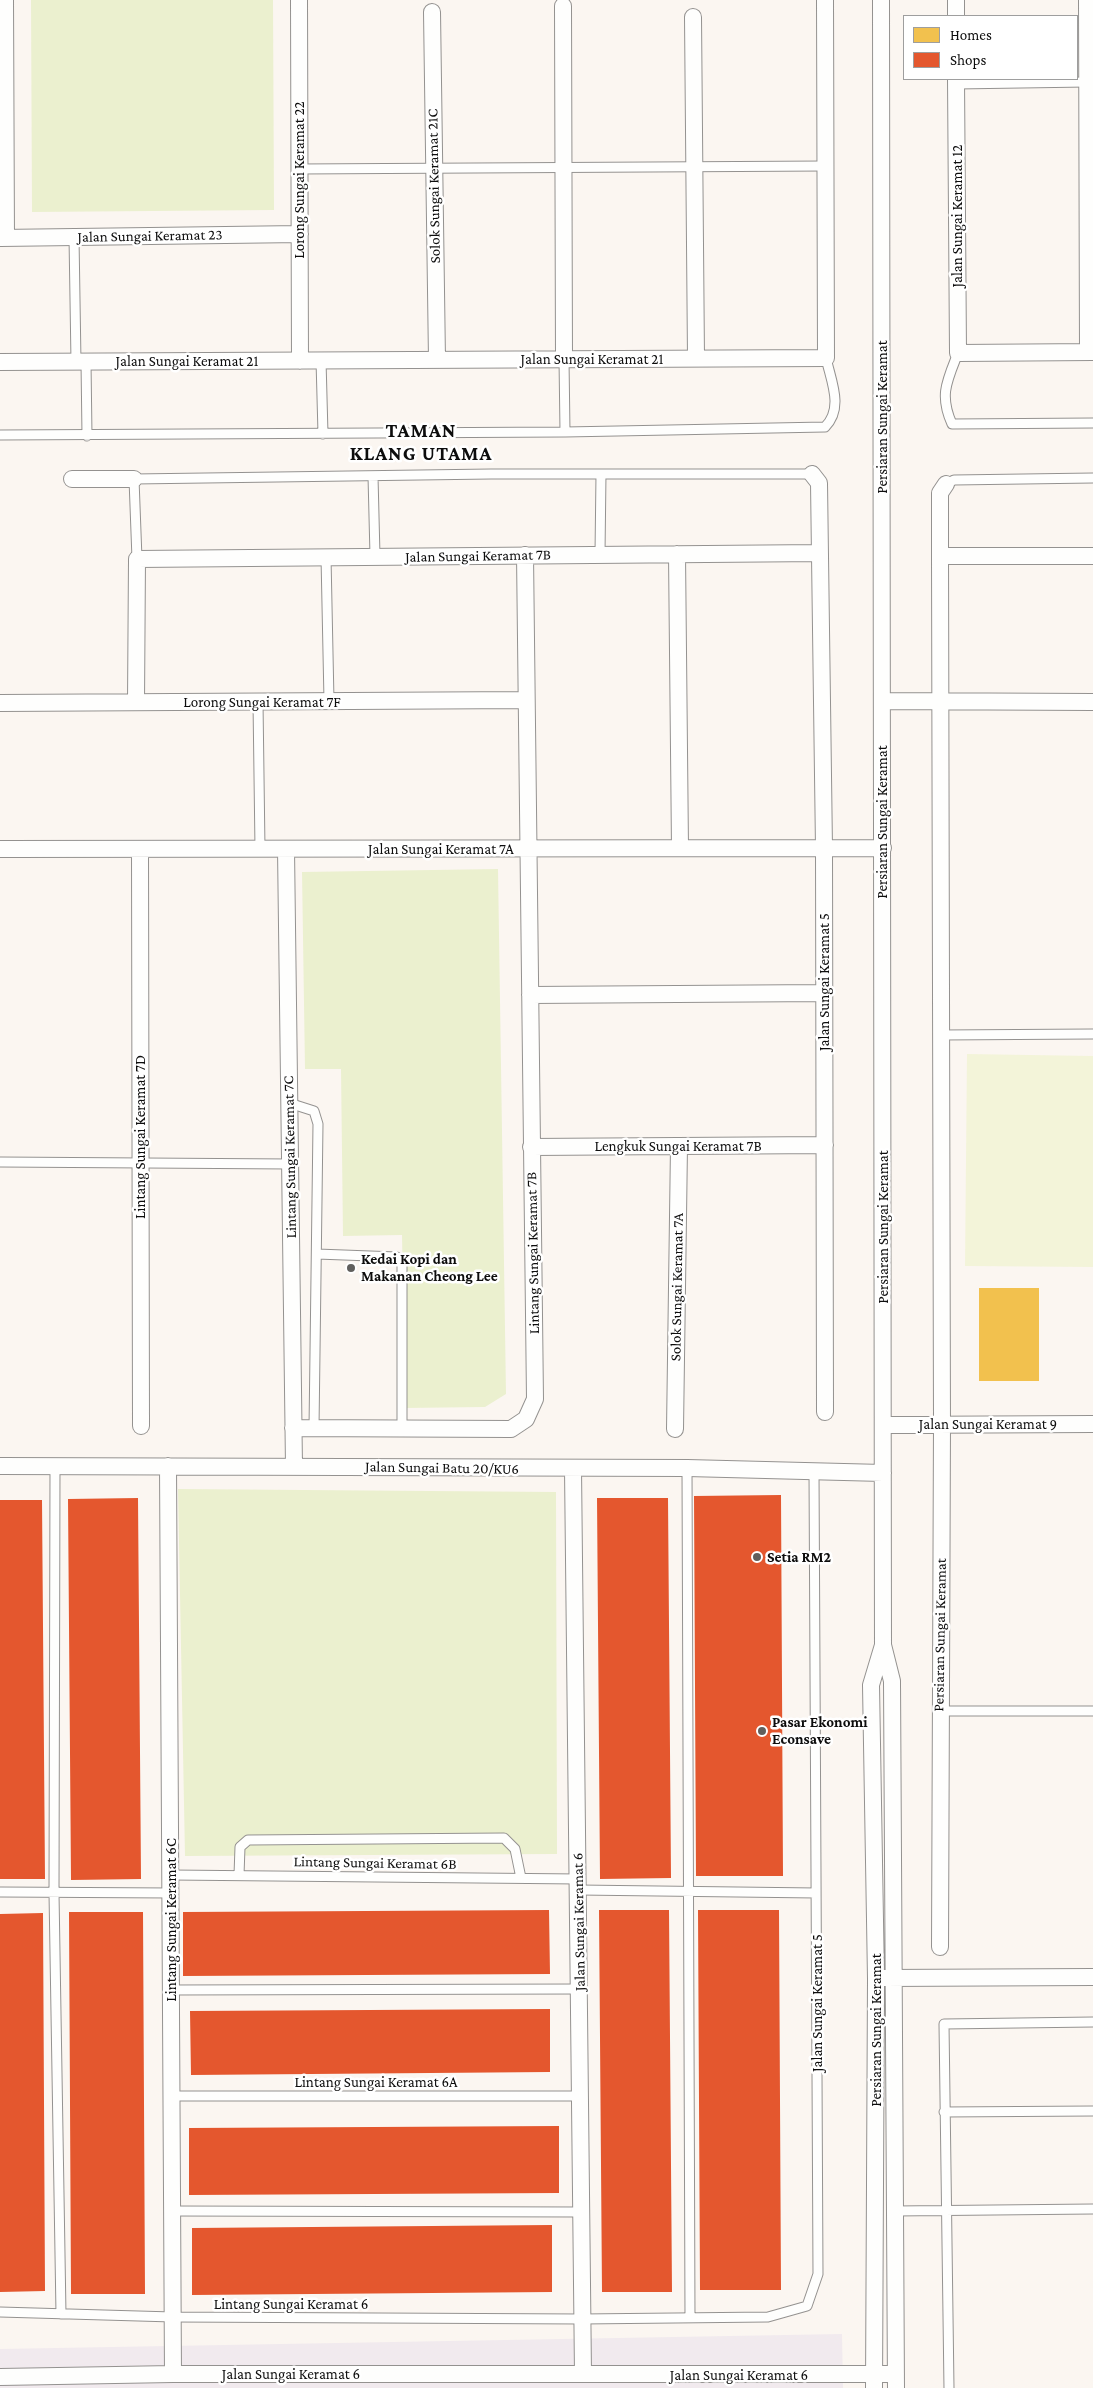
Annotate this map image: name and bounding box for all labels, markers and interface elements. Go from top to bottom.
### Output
legend [903,15,1078,80]
text: Homes [950,27,992,43]
text: Shops [950,52,986,68]
street label: Lorong Sungai Keramat 22 [290,101,308,259]
street label: Solok Sungai Keramat 21C [424,109,444,263]
street label: Jalan Sungai Keramat 12 [948,145,966,287]
street label: Jalan Sungai Keramat 23 [77,226,223,246]
street label: Persiaran Sungai Keramat [873,340,891,494]
street label: Jalan Sungai Keramat 21 [521,350,663,368]
street label: Jalan Sungai Keramat 21 [116,352,258,370]
district label: TAMAN KLANG UTAMA [348,419,494,466]
street label: Jalan Sungai Keramat 7B [405,546,551,566]
street label: Lorong Sungai Keramat 7F [183,693,341,711]
street label: Persiaran Sungai Keramat [873,745,891,899]
street label: Jalan Sungai Keramat 7A [368,840,514,858]
street label: Jalan Sungai Keramat 5 [815,913,833,1051]
street label: Lintang Sungai Keramat 7D [131,1055,149,1219]
street label: Lintang Sungai Keramat 7C [280,1076,300,1238]
street label: Lengkuk Sungai Keramat 7B [594,1137,762,1155]
street label: Persiaran Sungai Keramat [874,1150,892,1304]
street label: Lintang Sungai Keramat 7B [523,1172,543,1334]
street label: Solok Sungai Keramat 7A [667,1213,687,1361]
place label: Kedai Kopi dan Makanan Cheong Lee [361,1250,498,1285]
marker: Kedai Kopi dan Makanan Cheong Lee [345,1262,357,1274]
street label: Jalan Sungai Keramat 9 [919,1415,1057,1433]
street label: Jalan Sungai Batu 20/KU6 [365,1458,519,1478]
place label: Setia RM2 [767,1548,831,1566]
marker: Setia RM2 [751,1551,763,1563]
street label: Persiaran Sungai Keramat [930,1558,950,1712]
place label: Pasar Ekonomi Econsave [772,1713,867,1748]
marker: Pasar Ekonomi Econsave [756,1725,768,1737]
street label: Lintang Sungai Keramat 6C [162,1838,180,2002]
street label: Lintang Sungai Keramat 6B [293,1853,457,1873]
street label: Jalan Sungai Keramat 6 [569,1853,589,1991]
street label: Jalan Sungai Keramat 5 [808,1934,826,2072]
street label: Persiaran Sungai Keramat [867,1953,885,2107]
street label: Lintang Sungai Keramat 6A [294,2073,458,2091]
street label: Lintang Sungai Keramat 6 [214,2295,368,2313]
street label: Jalan Sungai Keramat 6 [222,2365,360,2383]
street label: Jalan Sungai Keramat 6 [670,2366,808,2384]

